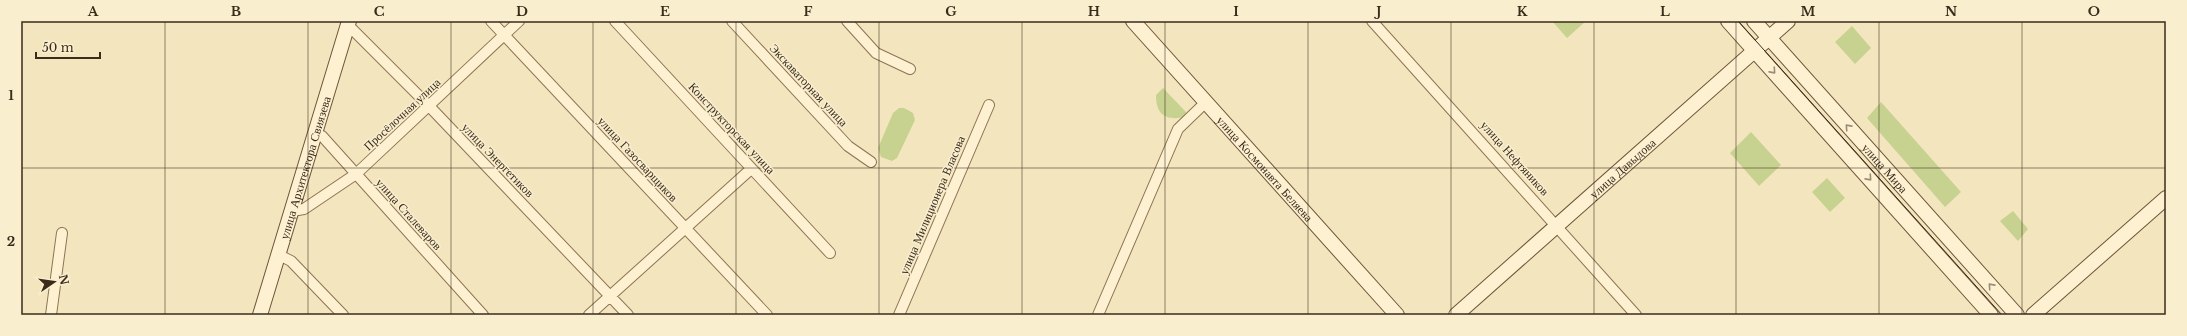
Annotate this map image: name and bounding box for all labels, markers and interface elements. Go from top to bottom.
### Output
text: A [87,3,99,20]
text: B [231,3,241,20]
text: C [374,3,385,20]
text: D [516,3,528,20]
text: E [660,3,670,20]
text: F [804,3,813,20]
text: G [945,3,957,20]
text: H [1088,3,1100,20]
text: I [1233,3,1239,20]
text: J [1373,3,1382,20]
text: K [1517,3,1528,20]
text: L [1660,3,1670,20]
text: M [1801,3,1816,20]
text: N [1945,3,1957,20]
text: O [2088,3,2100,20]
scale bar [36,34,100,60]
text: 50 m [42,40,74,55]
street label: Экскаваторная улица [767,40,852,130]
one-way arrow [1768,66,1775,74]
street label: Просёлочная улица [360,74,444,153]
street label: Конструкторская улица [686,79,779,178]
text: 1 [8,87,14,104]
street label: улица Архитектора Свиязева [276,94,334,241]
street label: улица Космонавта Беляева [1214,112,1317,225]
street label: улица Газосварщиков [595,113,681,205]
street label: улица Нефтяников [1478,118,1553,199]
street label: улица Энергетиков [459,120,537,200]
one-way arrow [1846,124,1853,131]
street label: улица Милиционера Власова [896,133,968,277]
street label: улица Давыдова [1586,134,1659,201]
street label: улица Мира [1859,140,1912,196]
one-way arrow [1864,173,1871,181]
street label: улица Сталеваров [373,175,445,253]
text: 2 [7,233,15,250]
north arrow [34,262,74,302]
text: N [56,273,72,287]
one-way arrow [1989,283,1996,291]

